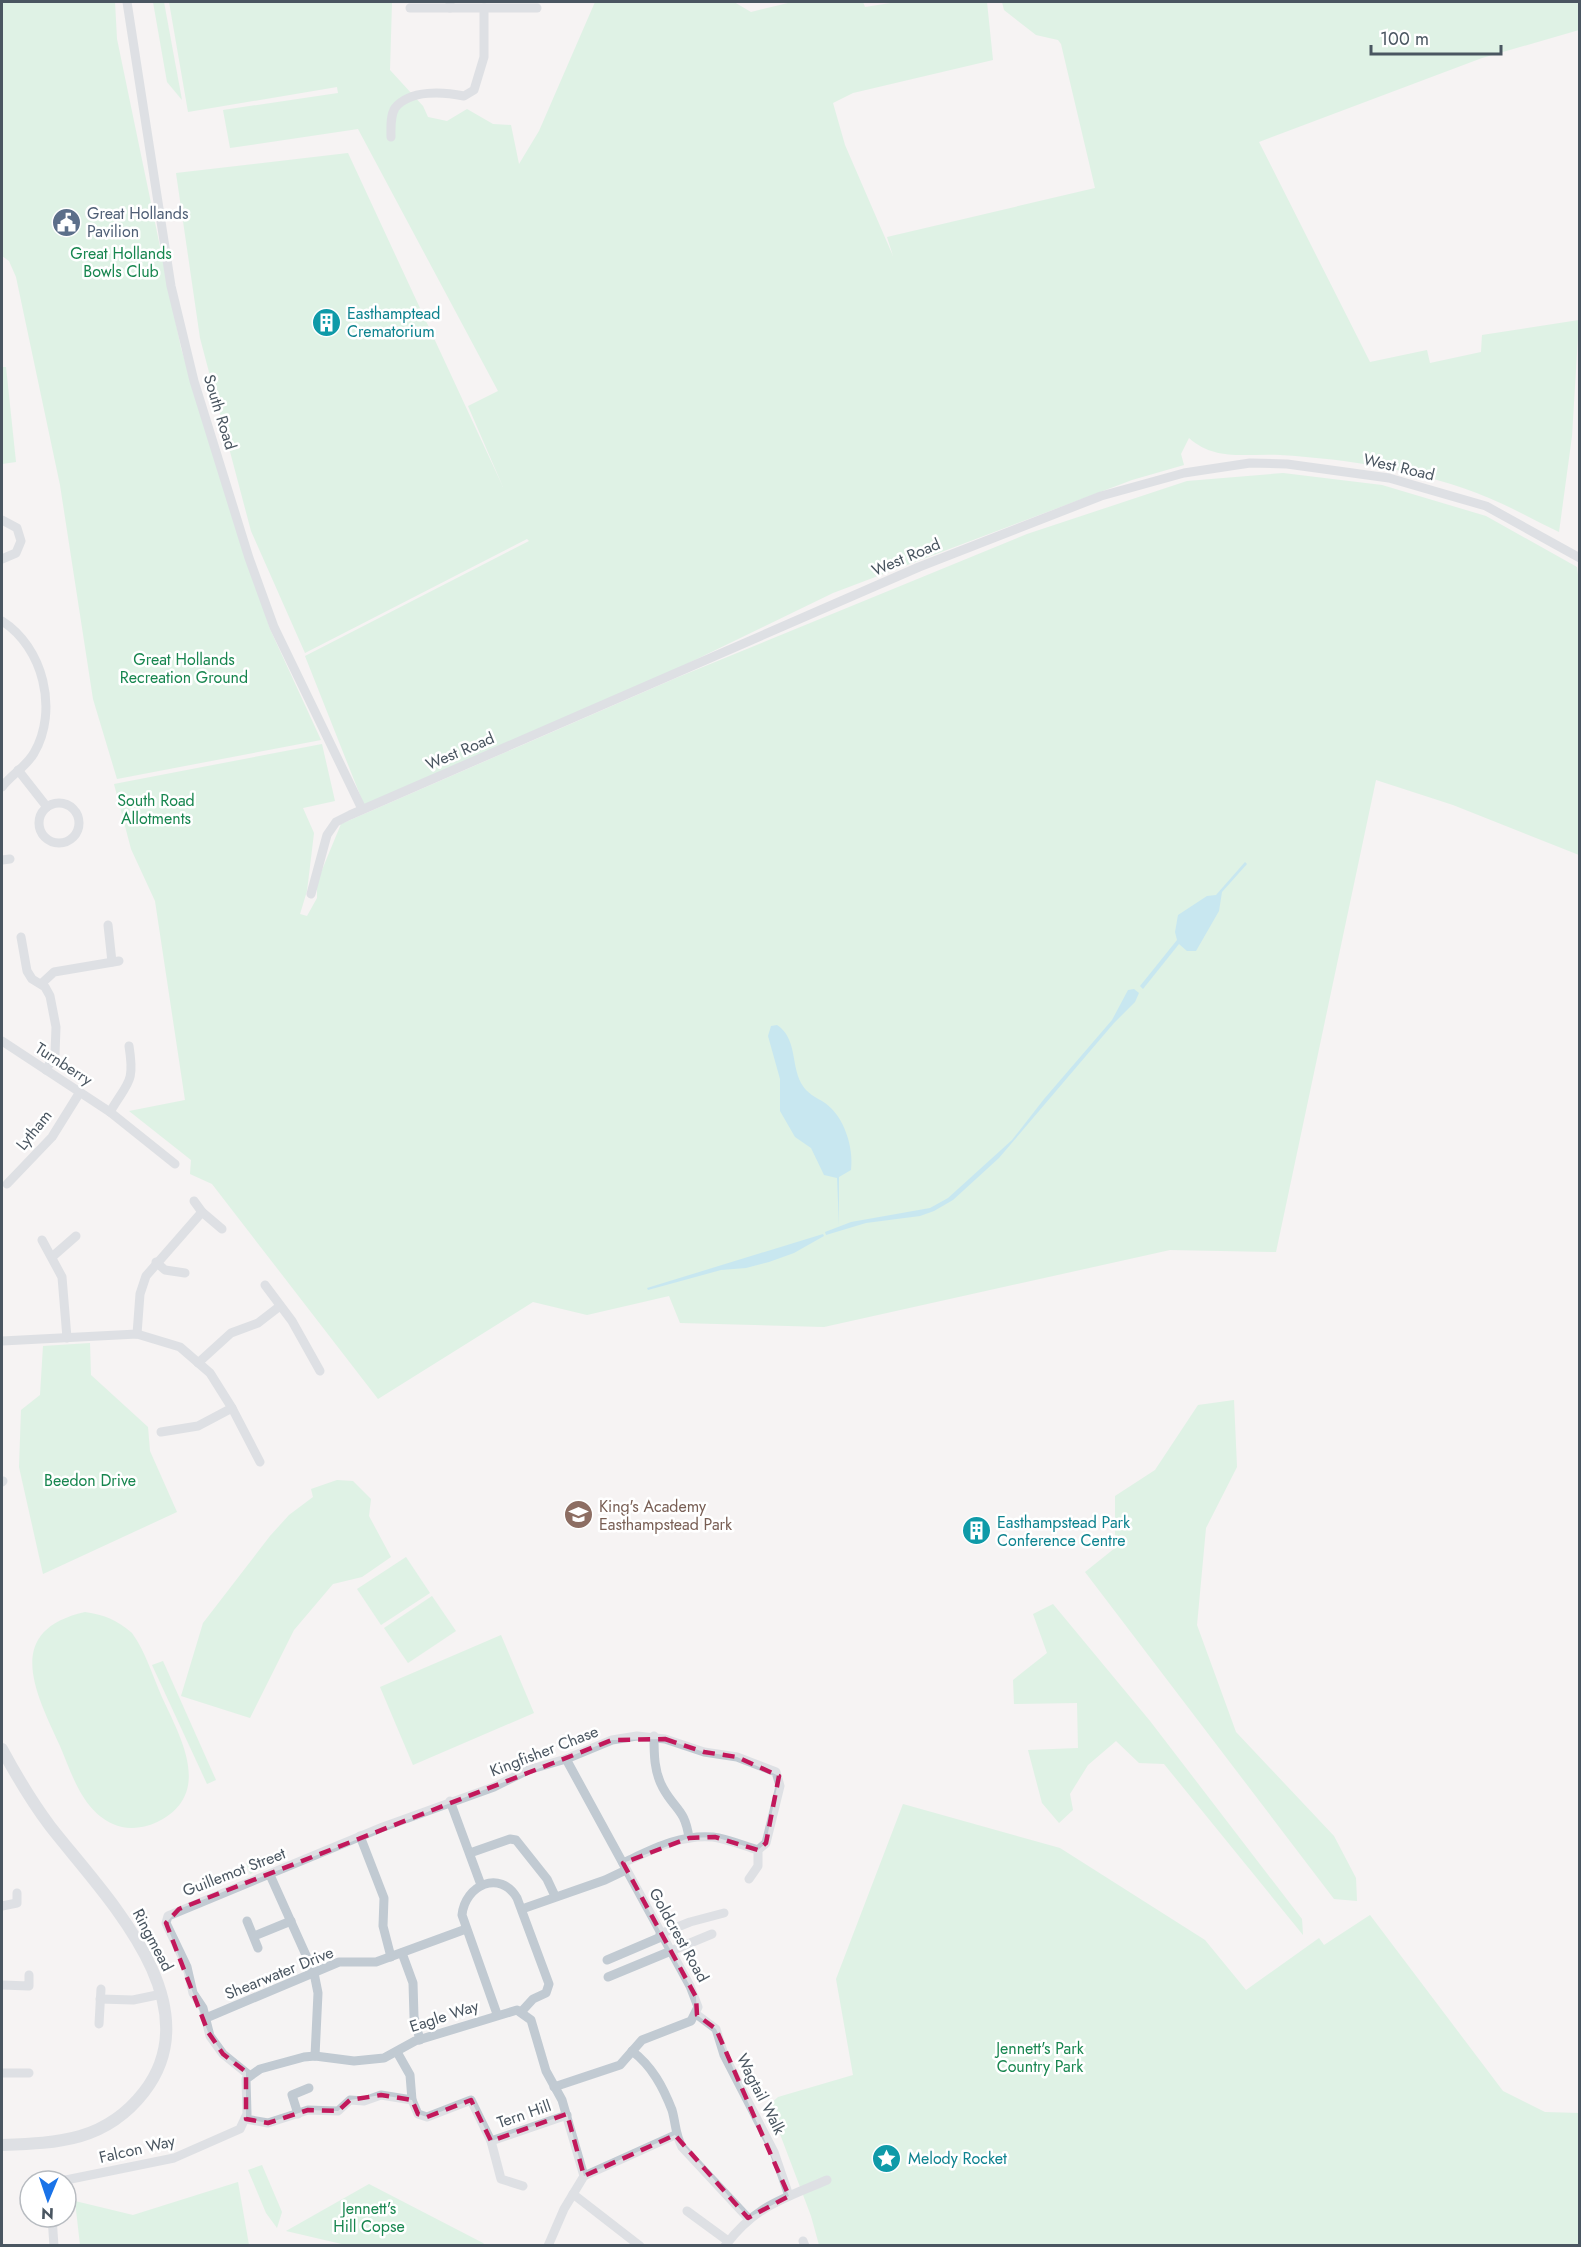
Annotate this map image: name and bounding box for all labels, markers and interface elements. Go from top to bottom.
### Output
scale bar [1371,18,1502,56]
text: 100 m [1380,26,1429,52]
place label: Great Hollands Pavilion [87,202,188,243]
public building icon: Great Hollands Pavilion [50,206,82,238]
park label: Great Hollands Bowls Club [70,242,172,283]
place label: Easthamptead Crematorium [347,302,440,343]
building icon: Easthamptead Crematorium [310,306,342,338]
street label: South Road [198,372,242,452]
street label: West Road [1361,448,1437,486]
street label: West Road [868,532,944,582]
park label: Great Hollands Recreation Ground [120,648,248,689]
street label: West Road [422,726,498,776]
park label: South Road Allotments [117,789,195,830]
street label: Turnberry [31,1037,98,1092]
street label: Lytham [11,1105,57,1155]
park label: Beedon Drive [44,1469,136,1492]
place label: King's Academy Easthampstead Park [599,1495,733,1536]
school or university icon: King's Academy Easthampstead Park [562,1499,594,1531]
place label: Easthampstead Park Conference Centre [997,1511,1131,1552]
building icon: Easthampstead Park Conference Centre [960,1515,992,1547]
street label: Kingfisher Chase [486,1720,602,1782]
street label: Guillemot Street [179,1842,289,1902]
street label: Goldcrest Road [644,1884,714,1986]
street label: Ringmead [127,1904,179,1976]
street label: Shearwater Drive [221,1941,337,2005]
street label: Eagle Way [407,1994,482,2038]
park label: Jennett's Park Country Park [994,2037,1085,2078]
street label: Wagtail Walk [731,2050,792,2139]
street label: Tern Hill [494,2094,554,2134]
street label: Falcon Way [97,2129,178,2169]
place icon: Melody Rocket [871,2142,903,2174]
place label: Melody Rocket [908,2147,1007,2170]
north arrow [18,2169,78,2229]
park label: Jennett's Hill Copse [333,2197,405,2238]
text: N [41,2202,54,2225]

